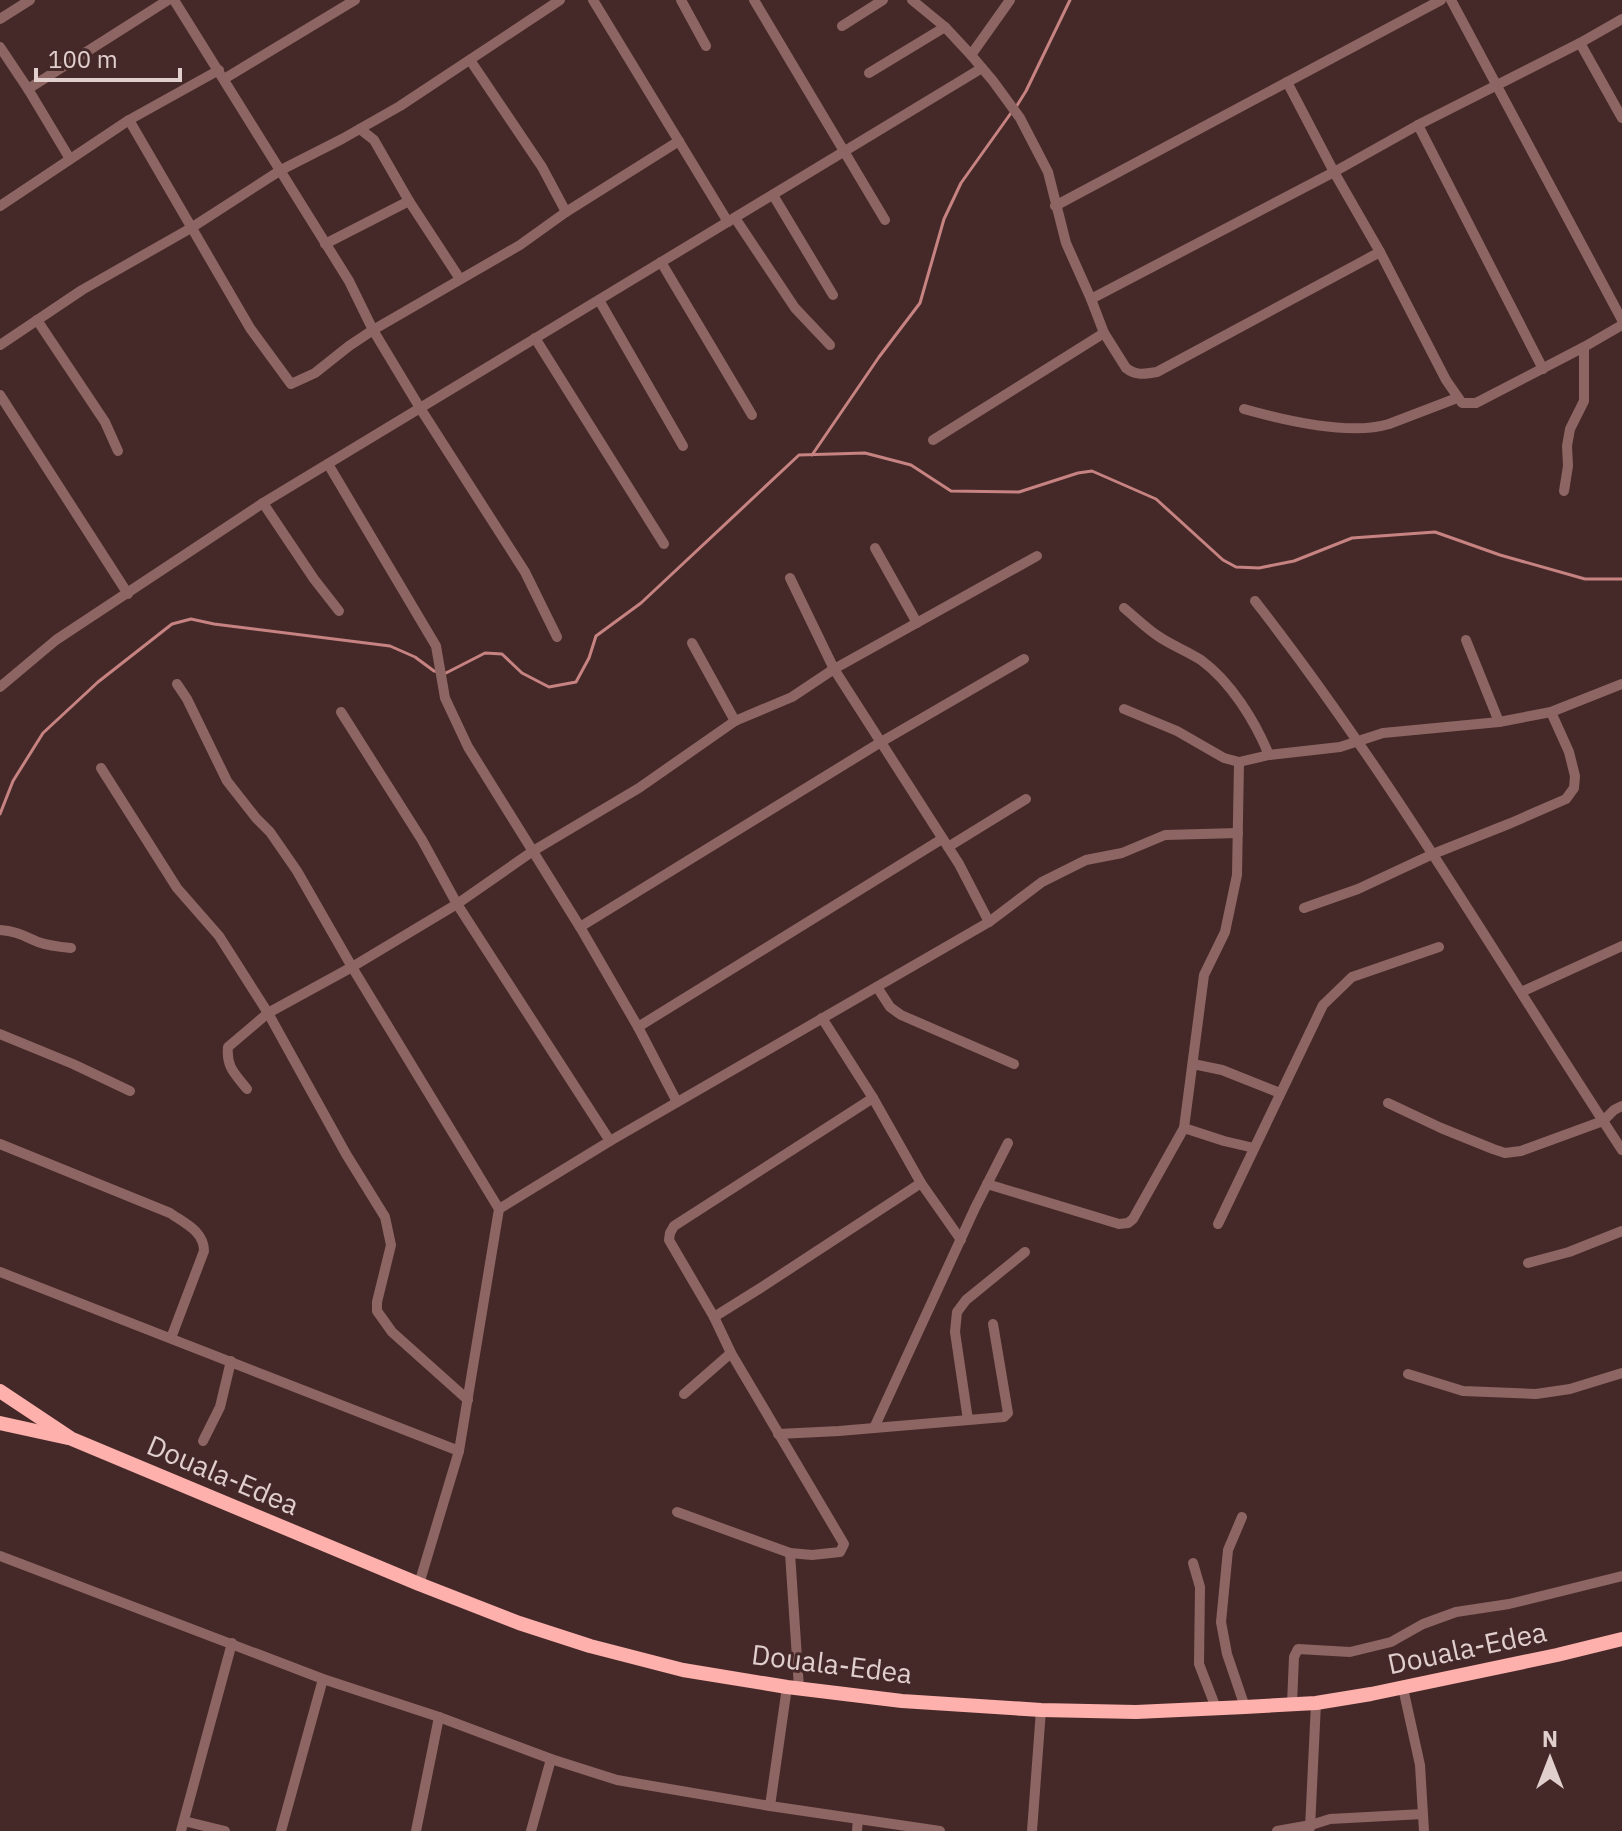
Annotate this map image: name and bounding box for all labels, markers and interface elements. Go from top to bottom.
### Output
scale bar [36,32,180,82]
text: 100 m [48,43,118,75]
street label: Douala-Edea [142,1426,305,1523]
street label: Douala-Edea [1384,1613,1550,1682]
street label: Douala-Edea [750,1635,915,1692]
north arrow [1510,1719,1590,1799]
text: N [1542,1724,1558,1753]

